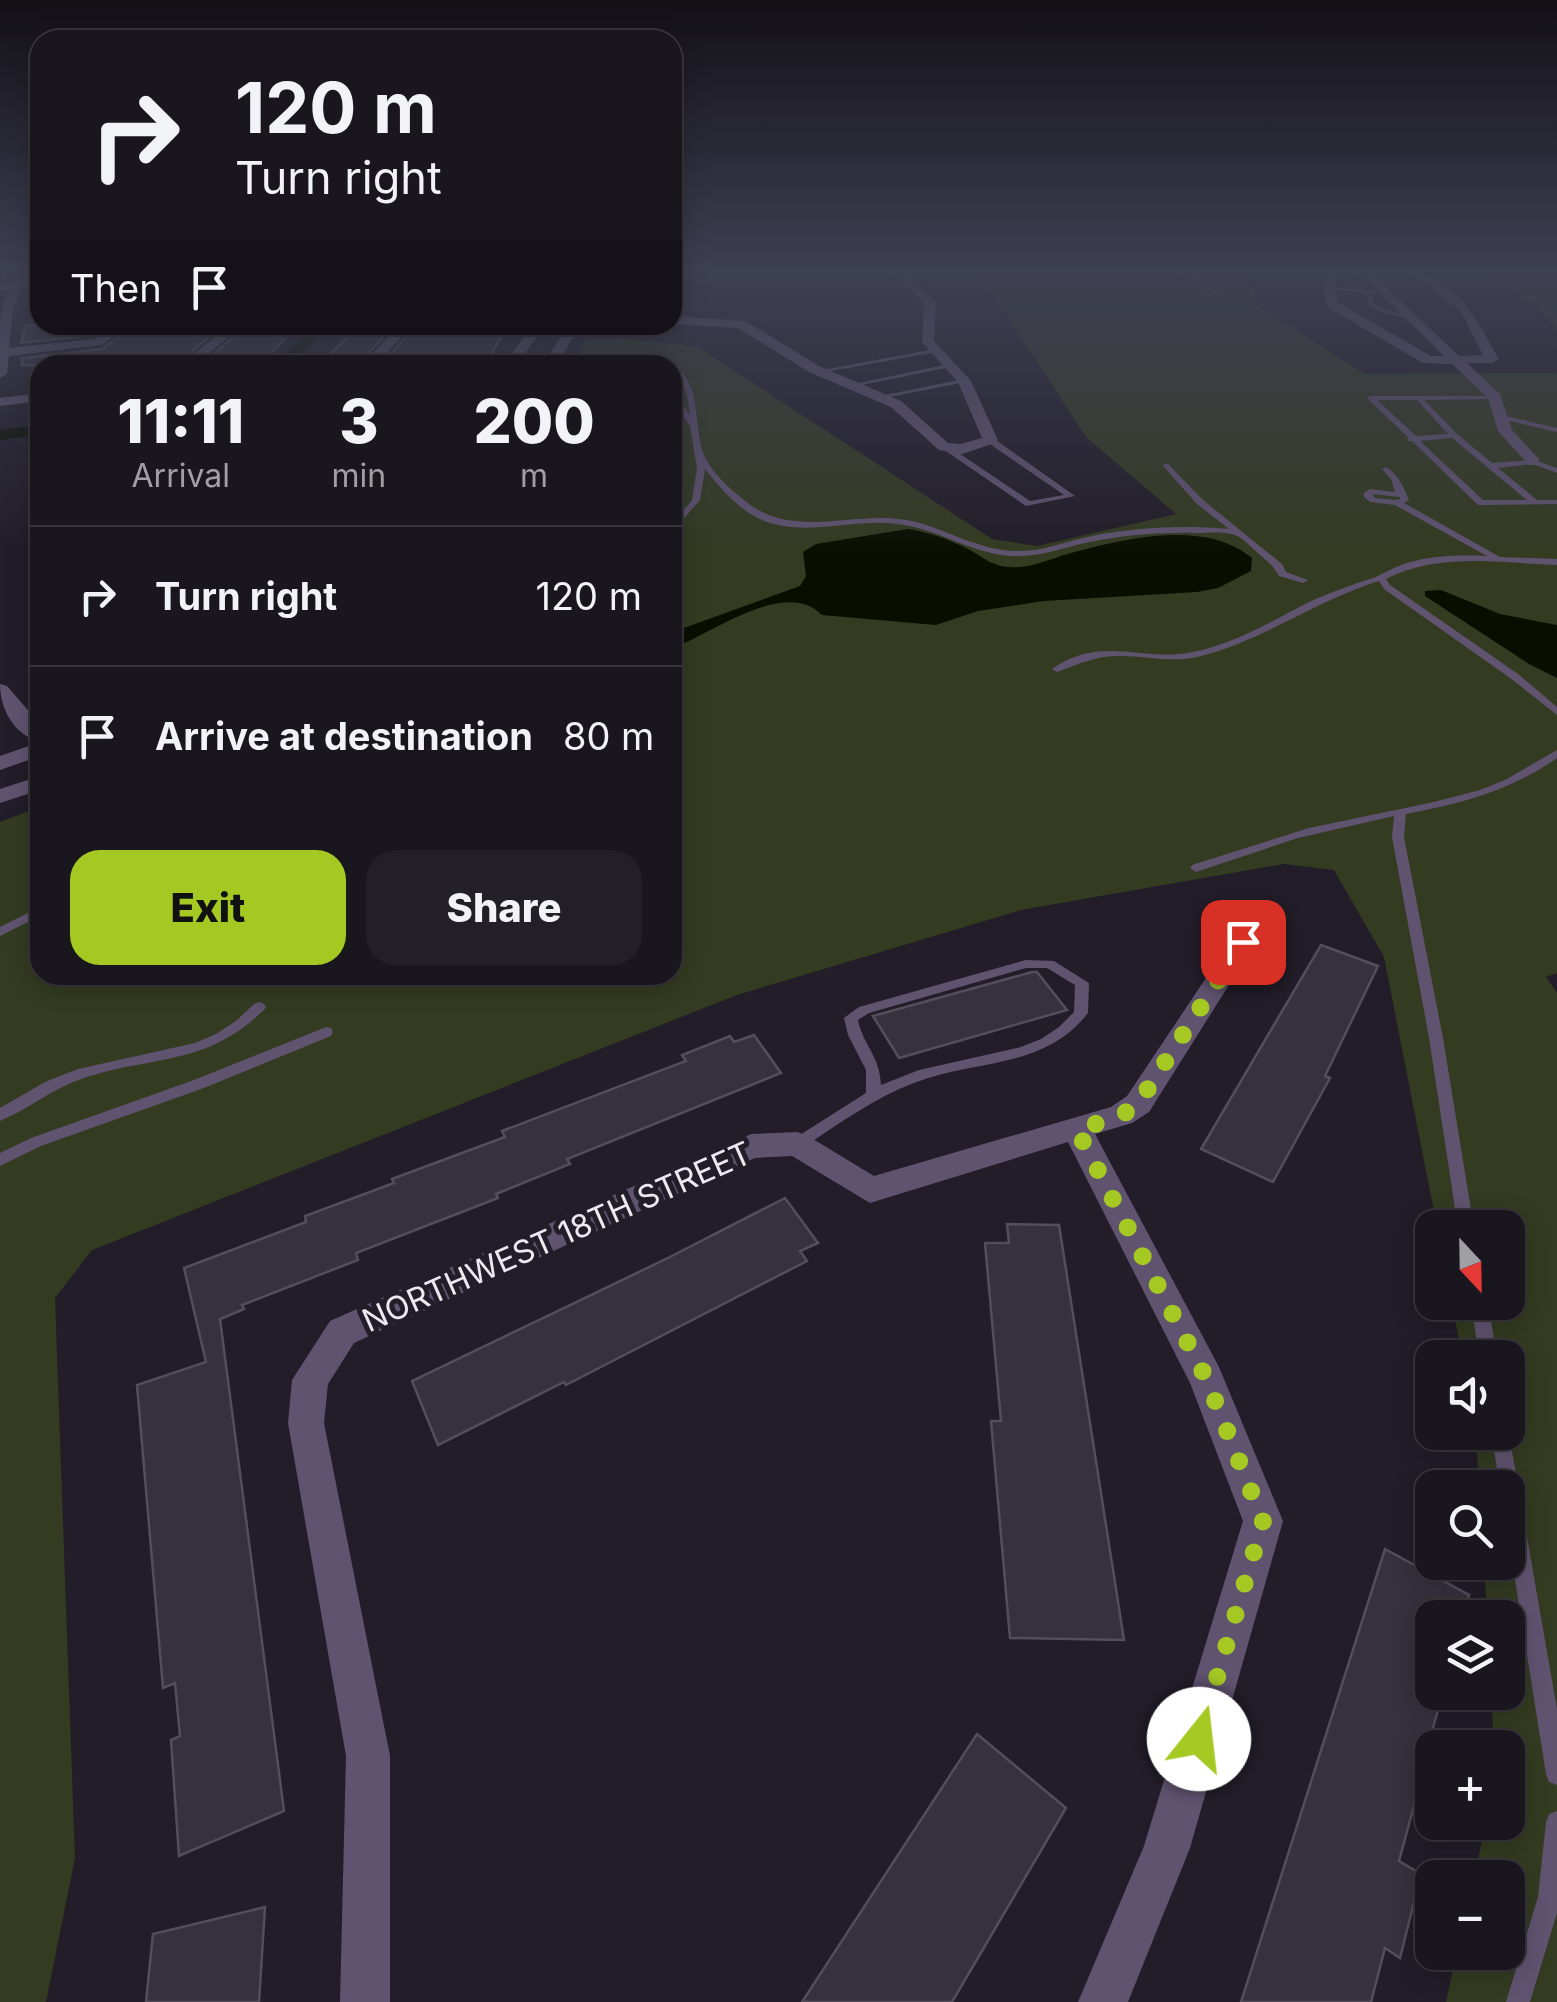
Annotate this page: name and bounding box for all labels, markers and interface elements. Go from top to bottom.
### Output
text: 120 m [235,65,437,150]
icon: right [70,70,200,200]
text: Turn right [235,150,442,205]
icon: arrive [182,260,237,315]
text: Then [70,265,162,311]
text: 11:11 [117,385,244,457]
text: 3 [339,385,379,457]
text: 200 [473,385,595,457]
text: Arrival [132,456,230,495]
text: min [332,456,386,495]
text: m [520,456,548,495]
icon: right [70,569,125,624]
text: Turn right [155,573,337,619]
text: 120 m [535,573,642,619]
icon: arrive [70,709,125,764]
text: Arrive at destination [155,713,533,759]
text: 80 m [563,713,654,759]
button: Exit [70,850,346,965]
button: Share [366,850,642,965]
pin [1201,900,1286,985]
icon: arrive [1216,915,1271,970]
street label: NORTHWEST 18TH STREET [356,1133,757,1340]
north arrow [1415,1210,1525,1320]
map controls [1415,1210,1525,1970]
button: sound [1415,1340,1525,1450]
button: search [1415,1470,1525,1580]
button: layers [1415,1600,1525,1710]
position arrow [1147,1687,1251,1791]
button: + [1415,1730,1525,1840]
button: − [1415,1860,1525,1970]

